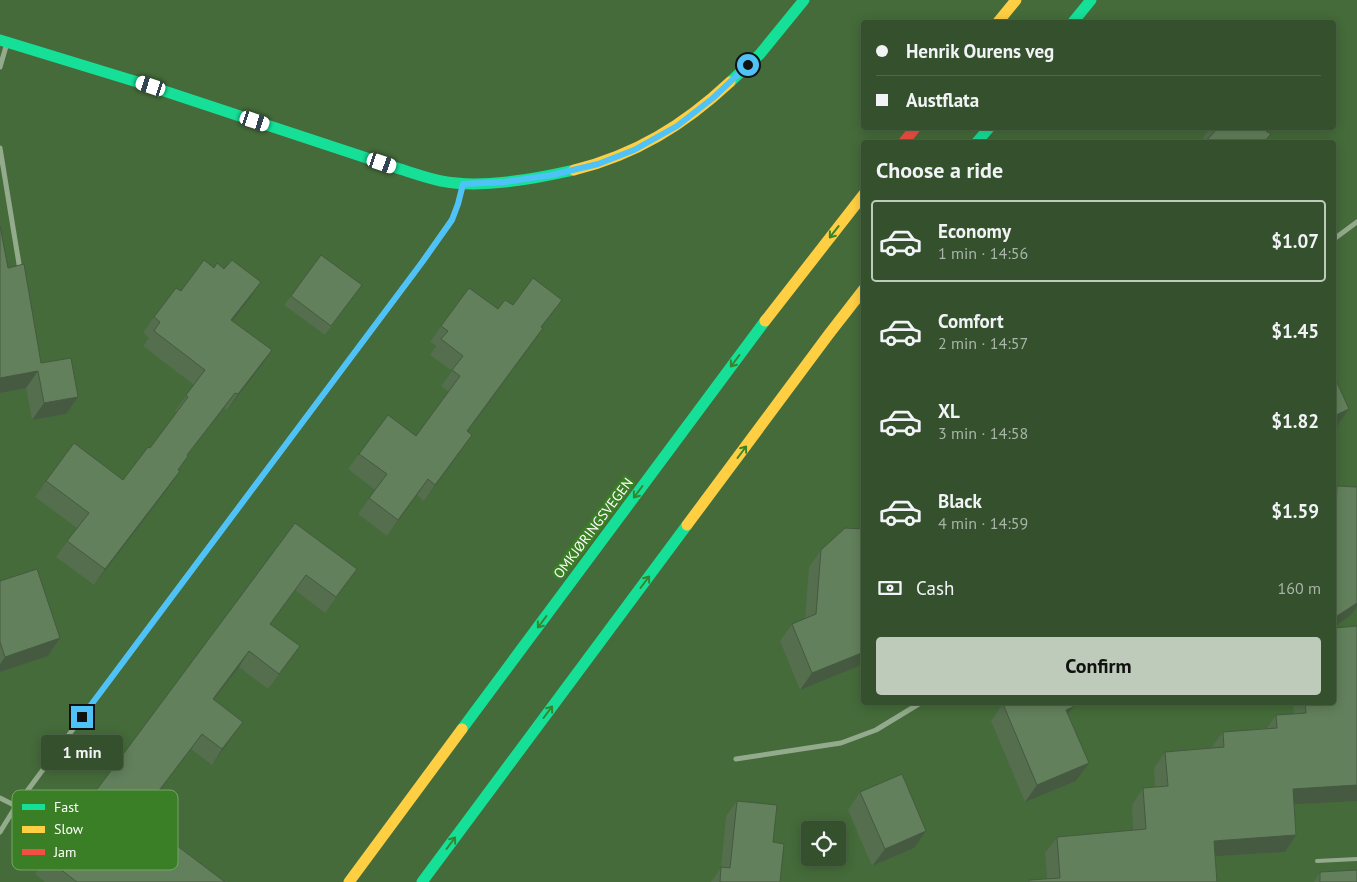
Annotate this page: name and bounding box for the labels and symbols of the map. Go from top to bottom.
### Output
route start [737,54,759,76]
car [134,74,167,98]
car [238,109,271,133]
car [365,151,398,175]
one-way arrow [828,225,839,238]
one-way arrow [730,354,741,367]
one-way arrow [736,446,747,459]
street label: OMKJØRINGSVEGEN [549,474,637,582]
one-way arrow [633,485,644,498]
one-way arrow [639,576,650,589]
one-way arrow [536,615,547,628]
route end [71,706,93,728]
one-way arrow [542,706,553,719]
callout: 1 min [41,734,123,770]
legend [12,790,178,870]
text: Fast [54,798,79,816]
text: Slow [54,820,84,838]
one-way arrow [446,836,456,850]
text: Jam [53,843,76,861]

